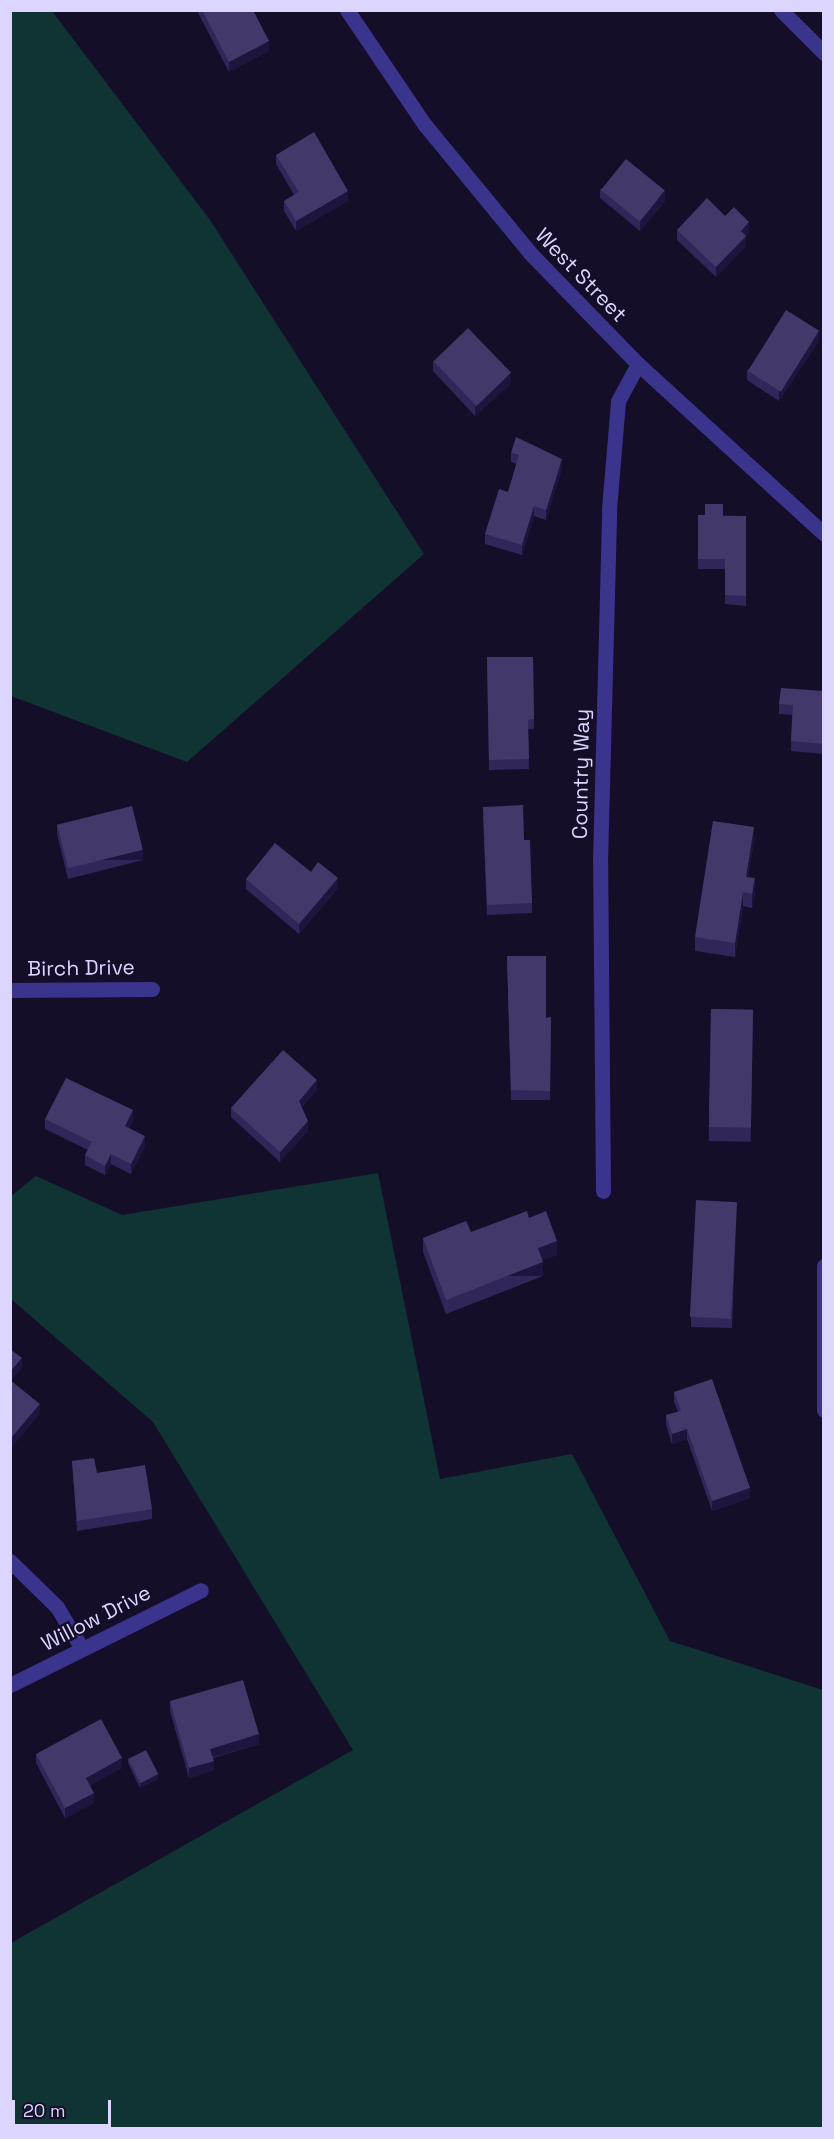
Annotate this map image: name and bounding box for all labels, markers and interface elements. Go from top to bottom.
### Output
street label: West Street [530,223,632,327]
street label: Country Way [567,709,595,839]
street label: Birch Drive [27,954,135,982]
street label: Willow Drive [37,1580,155,1656]
scale bar [15,2088,114,2126]
text: 20 m [23,2099,66,2122]

